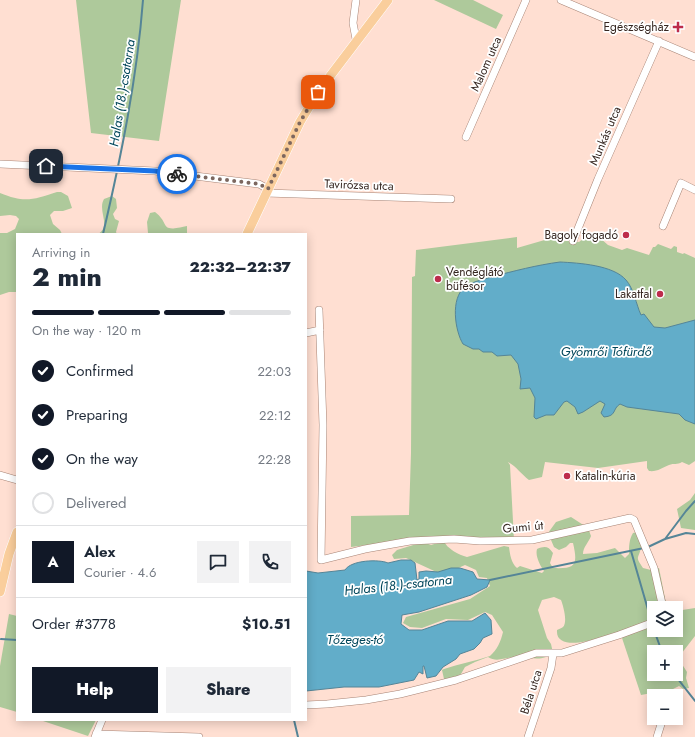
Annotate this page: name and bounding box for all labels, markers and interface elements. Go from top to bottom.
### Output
place label: Egészségház [604,18,669,36]
marker: Egészségház [672,21,684,33]
street label: Malom utca [466,33,506,94]
water label: Halas (18.)-csatorna [104,38,140,148]
pin [301,75,335,109]
icon: bag [307,81,329,103]
street label: Munkás utca [584,103,626,168]
pin [29,149,63,183]
courier [157,154,197,194]
icon: home [35,155,57,177]
icon: bike [166,163,188,185]
street label: Tavirózsa utca [324,175,394,195]
place label: Bagoly fogadó [545,226,618,244]
marker: Bagoly fogadó [621,230,631,240]
text: Arriving in [32,243,90,262]
text: 22:32–22:37 [190,256,291,278]
text: 2 min [32,258,102,296]
place label: Vendéglátó büfésor [446,263,504,295]
marker: Vendéglátó büfésor [433,274,443,284]
place label: Lakatfal [615,285,652,303]
marker: Lakatfal [655,289,665,299]
text: On the way · 120 m [32,321,141,340]
water label: Gyömrői Tófürdő [561,342,652,361]
icon: check [32,360,54,382]
text: Confirmed [66,360,134,382]
text: 22:03 [257,362,291,381]
icon: check [32,404,54,426]
text: Preparing [66,404,128,426]
text: 22:12 [259,406,291,425]
icon: check [32,448,54,470]
text: On the way [66,448,138,470]
text: 22:28 [258,450,291,469]
place label: Katalin-kúria [575,467,636,485]
marker: Katalin-kúria [562,471,572,481]
text: Delivered [66,492,127,514]
street label: Gumi út [502,516,544,538]
text: Alex [84,541,115,563]
button: chat [197,541,239,583]
button: phone [249,541,291,583]
text: A [47,551,59,573]
text: Courier · 4.6 [84,563,157,582]
water label: Halas (18.)-csatorna [343,570,453,600]
map controls [647,601,683,725]
button: layers [647,601,683,637]
text: Order #3778 [32,613,116,635]
text: $10.51 [242,613,291,635]
water label: Tőzeges-tó [327,630,383,649]
button: + [647,645,683,681]
button: Help [32,667,158,713]
button: Share [166,667,291,713]
street label: Béla utca [515,667,547,717]
button: − [647,689,683,725]

